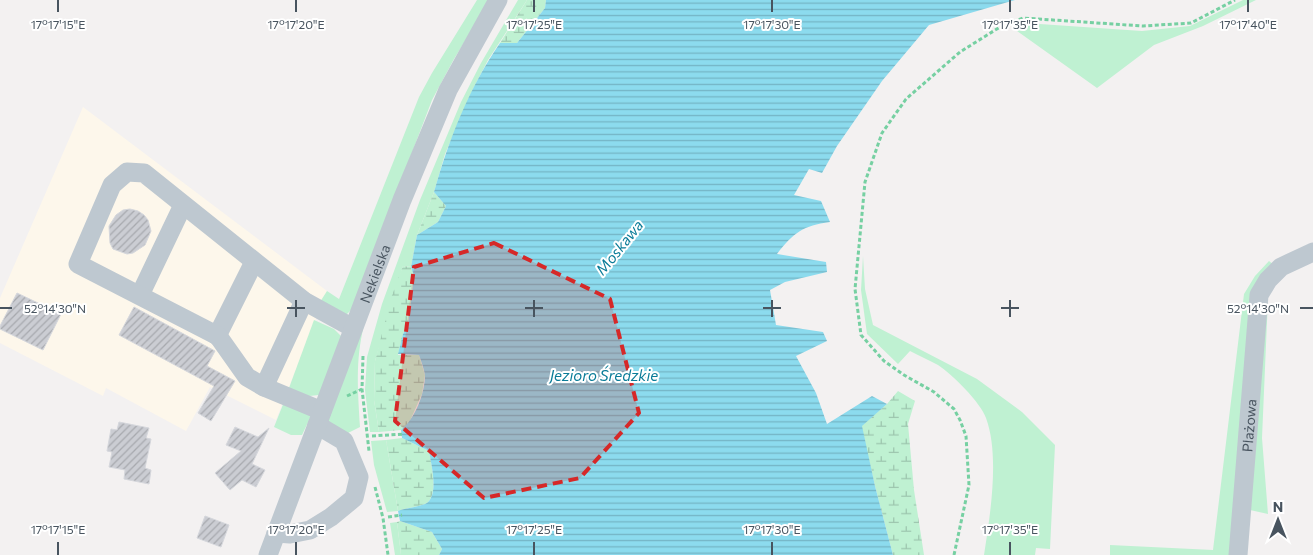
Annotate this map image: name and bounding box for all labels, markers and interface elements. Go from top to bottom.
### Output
text: 17°17'15"E [31,17,85,31]
text: 17°17'20"E [267,17,325,31]
text: 17°17'25"E [506,17,562,31]
text: 17°17'30"E [743,17,801,31]
text: 17°17'35"E [982,17,1038,31]
text: 17°17'40"E [1219,17,1277,31]
water label: Moskawa [591,216,647,278]
street label: Nekielska [356,242,393,305]
text: 52°14'30"N [24,301,86,315]
text: 52°14'30"N [1227,301,1289,315]
water label: Jezioro Średzkie [548,365,658,384]
street label: Plażowa [1238,398,1259,453]
north arrow [1253,495,1303,545]
text: N [1273,498,1283,515]
text: 17°17'15"E [31,522,85,536]
text: 17°17'20"E [267,522,325,536]
text: 17°17'25"E [506,522,562,536]
text: 17°17'30"E [743,522,801,536]
text: 17°17'35"E [982,522,1038,536]

